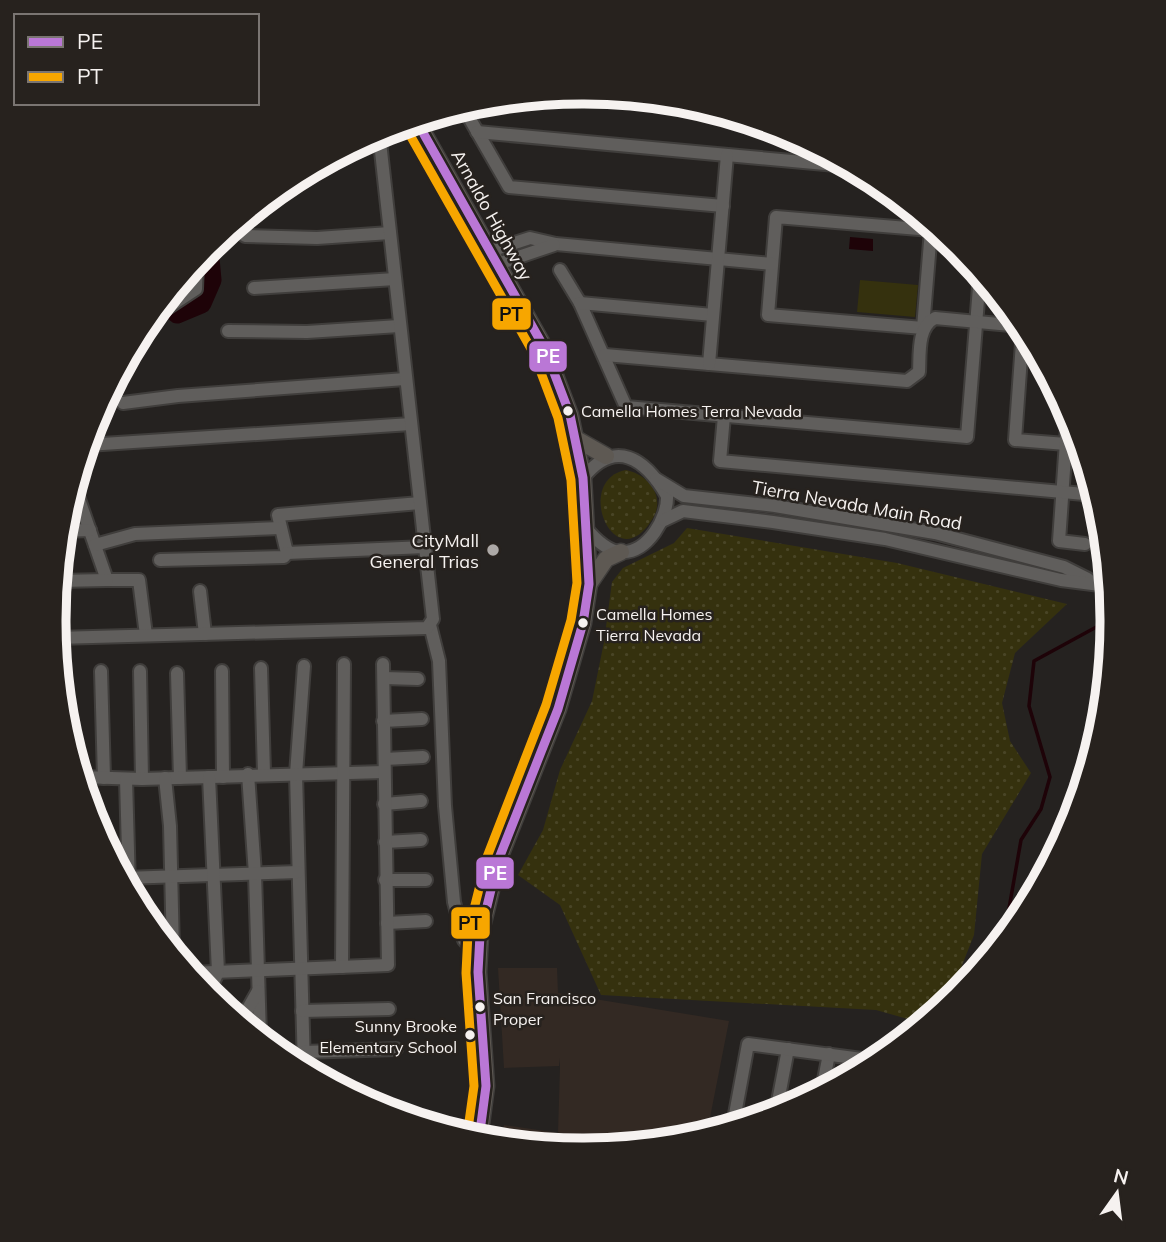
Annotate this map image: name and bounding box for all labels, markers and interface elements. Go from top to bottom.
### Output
legend [14,14,259,105]
text: PE [77,28,103,54]
text: PT [77,63,103,89]
street label: Arnaldo Highway [446,145,538,285]
line badge: PT [491,297,532,331]
text: PT [499,302,523,326]
line badge: PE [528,340,568,373]
text: PE [536,344,560,368]
place label: Camella Homes Terra Nevada [581,401,802,421]
marker: Camella Homes Terra Nevada [561,404,575,418]
street label: Tierra Nevada Main Road [750,475,964,535]
place label: CityMall General Trias [369,529,479,573]
marker: CityMall General Trias [485,542,501,558]
place label: Camella Homes Tierra Nevada [596,604,713,645]
marker: Camella Homes Tierra Nevada [576,616,590,630]
line badge: PE [475,856,515,890]
text: PE [483,861,507,885]
line badge: PT [450,906,491,940]
text: PT [458,911,482,935]
place label: San Francisco Proper [493,988,596,1029]
marker: San Francisco Proper [473,1000,487,1014]
place label: Sunny Brooke Elementary School [319,1016,457,1057]
marker: Sunny Brooke Elementary School [463,1028,477,1042]
north arrow [1082,1158,1152,1228]
text: N [1111,1163,1131,1190]

